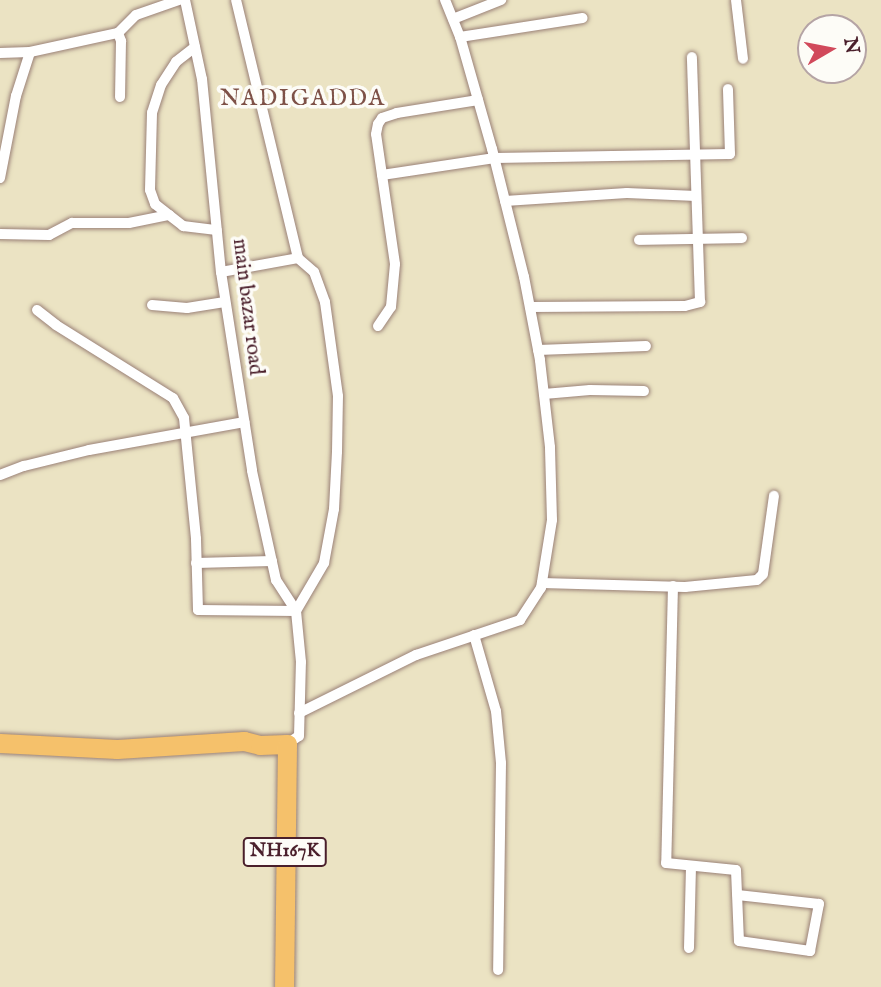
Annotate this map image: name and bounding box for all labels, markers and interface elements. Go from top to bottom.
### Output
north arrow [797,14,867,84]
text: N [837,36,864,56]
district label: NADIGADDA [221,85,385,113]
street label: main bazar road [226,237,268,377]
road number: NH167K [241,836,329,867]

